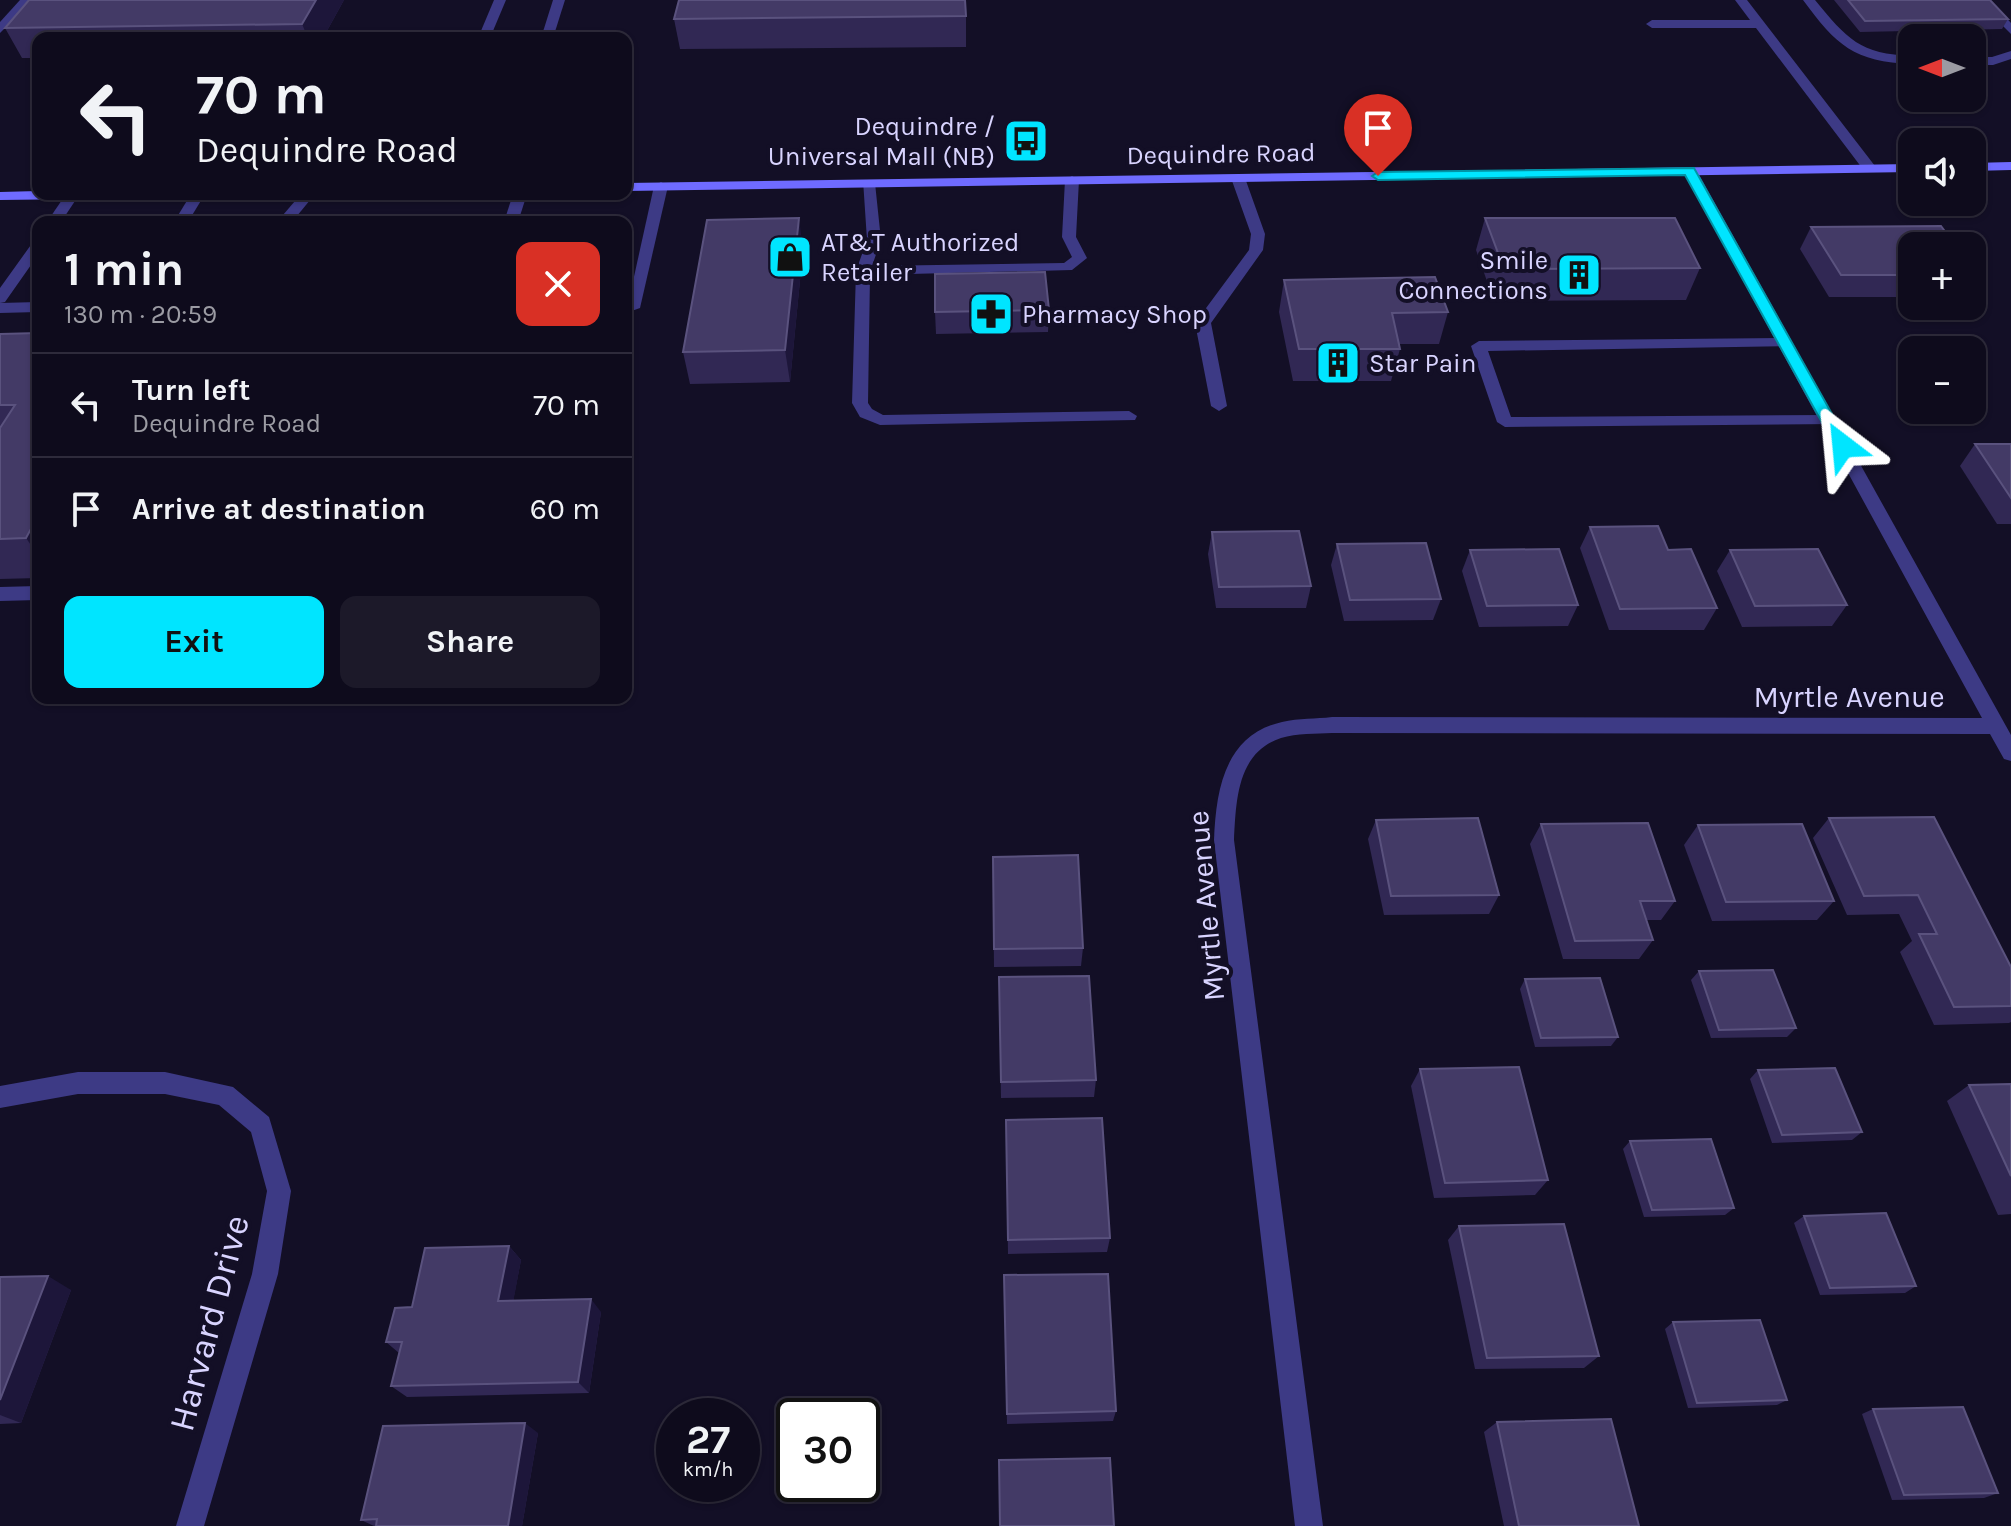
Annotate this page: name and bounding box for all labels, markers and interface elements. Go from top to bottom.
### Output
north arrow [1898,24,1986,112]
map controls [1898,24,1986,424]
text: 70 m [196,62,327,127]
icon: left [64,64,168,168]
pin [1344,94,1412,176]
icon: arrive [1356,106,1400,150]
place label: Dequindre / Universal Mall (NB) [768,111,995,172]
bus stop icon: Dequindre / Universal Mall (NB) [1002,117,1050,165]
button: sound [1898,128,1986,216]
text: Dequindre Road [196,129,458,171]
street label: Dequindre Road [1126,137,1316,171]
place label: AT&T Authorized Retailer [821,227,1019,288]
button: + [1898,232,1986,320]
shop icon: AT&T Authorized Retailer [766,233,814,281]
text: 1 min [64,241,184,297]
button: close [516,242,600,326]
place label: Smile Connections [1399,245,1548,306]
building icon: Smile Connections [1555,251,1603,299]
pharmacy icon: Pharmacy Shop [967,290,1015,338]
text: 130 m · 20:59 [64,299,217,330]
place label: Pharmacy Shop [1022,299,1207,330]
button: − [1898,336,1986,424]
building icon: Star Pain [1314,339,1362,387]
place label: Star Pain [1369,348,1477,379]
text: Turn left [132,372,250,408]
icon: left [64,383,108,427]
text: 70 m [533,387,600,423]
position arrow [1801,404,1885,488]
text: Dequindre Road [132,408,321,439]
icon: arrive [64,487,108,531]
text: Arrive at destination [132,491,426,527]
text: 60 m [530,491,600,527]
button: Exit [64,596,324,688]
button: Share [340,596,600,688]
street label: Myrtle Avenue [1753,679,1945,715]
street label: Myrtle Avenue [1180,809,1232,1003]
street label: Harvard Drive [160,1210,258,1436]
speed limit sign: 30 [776,1398,880,1502]
text: 27 [686,1416,730,1463]
text: km/h [683,1458,733,1481]

